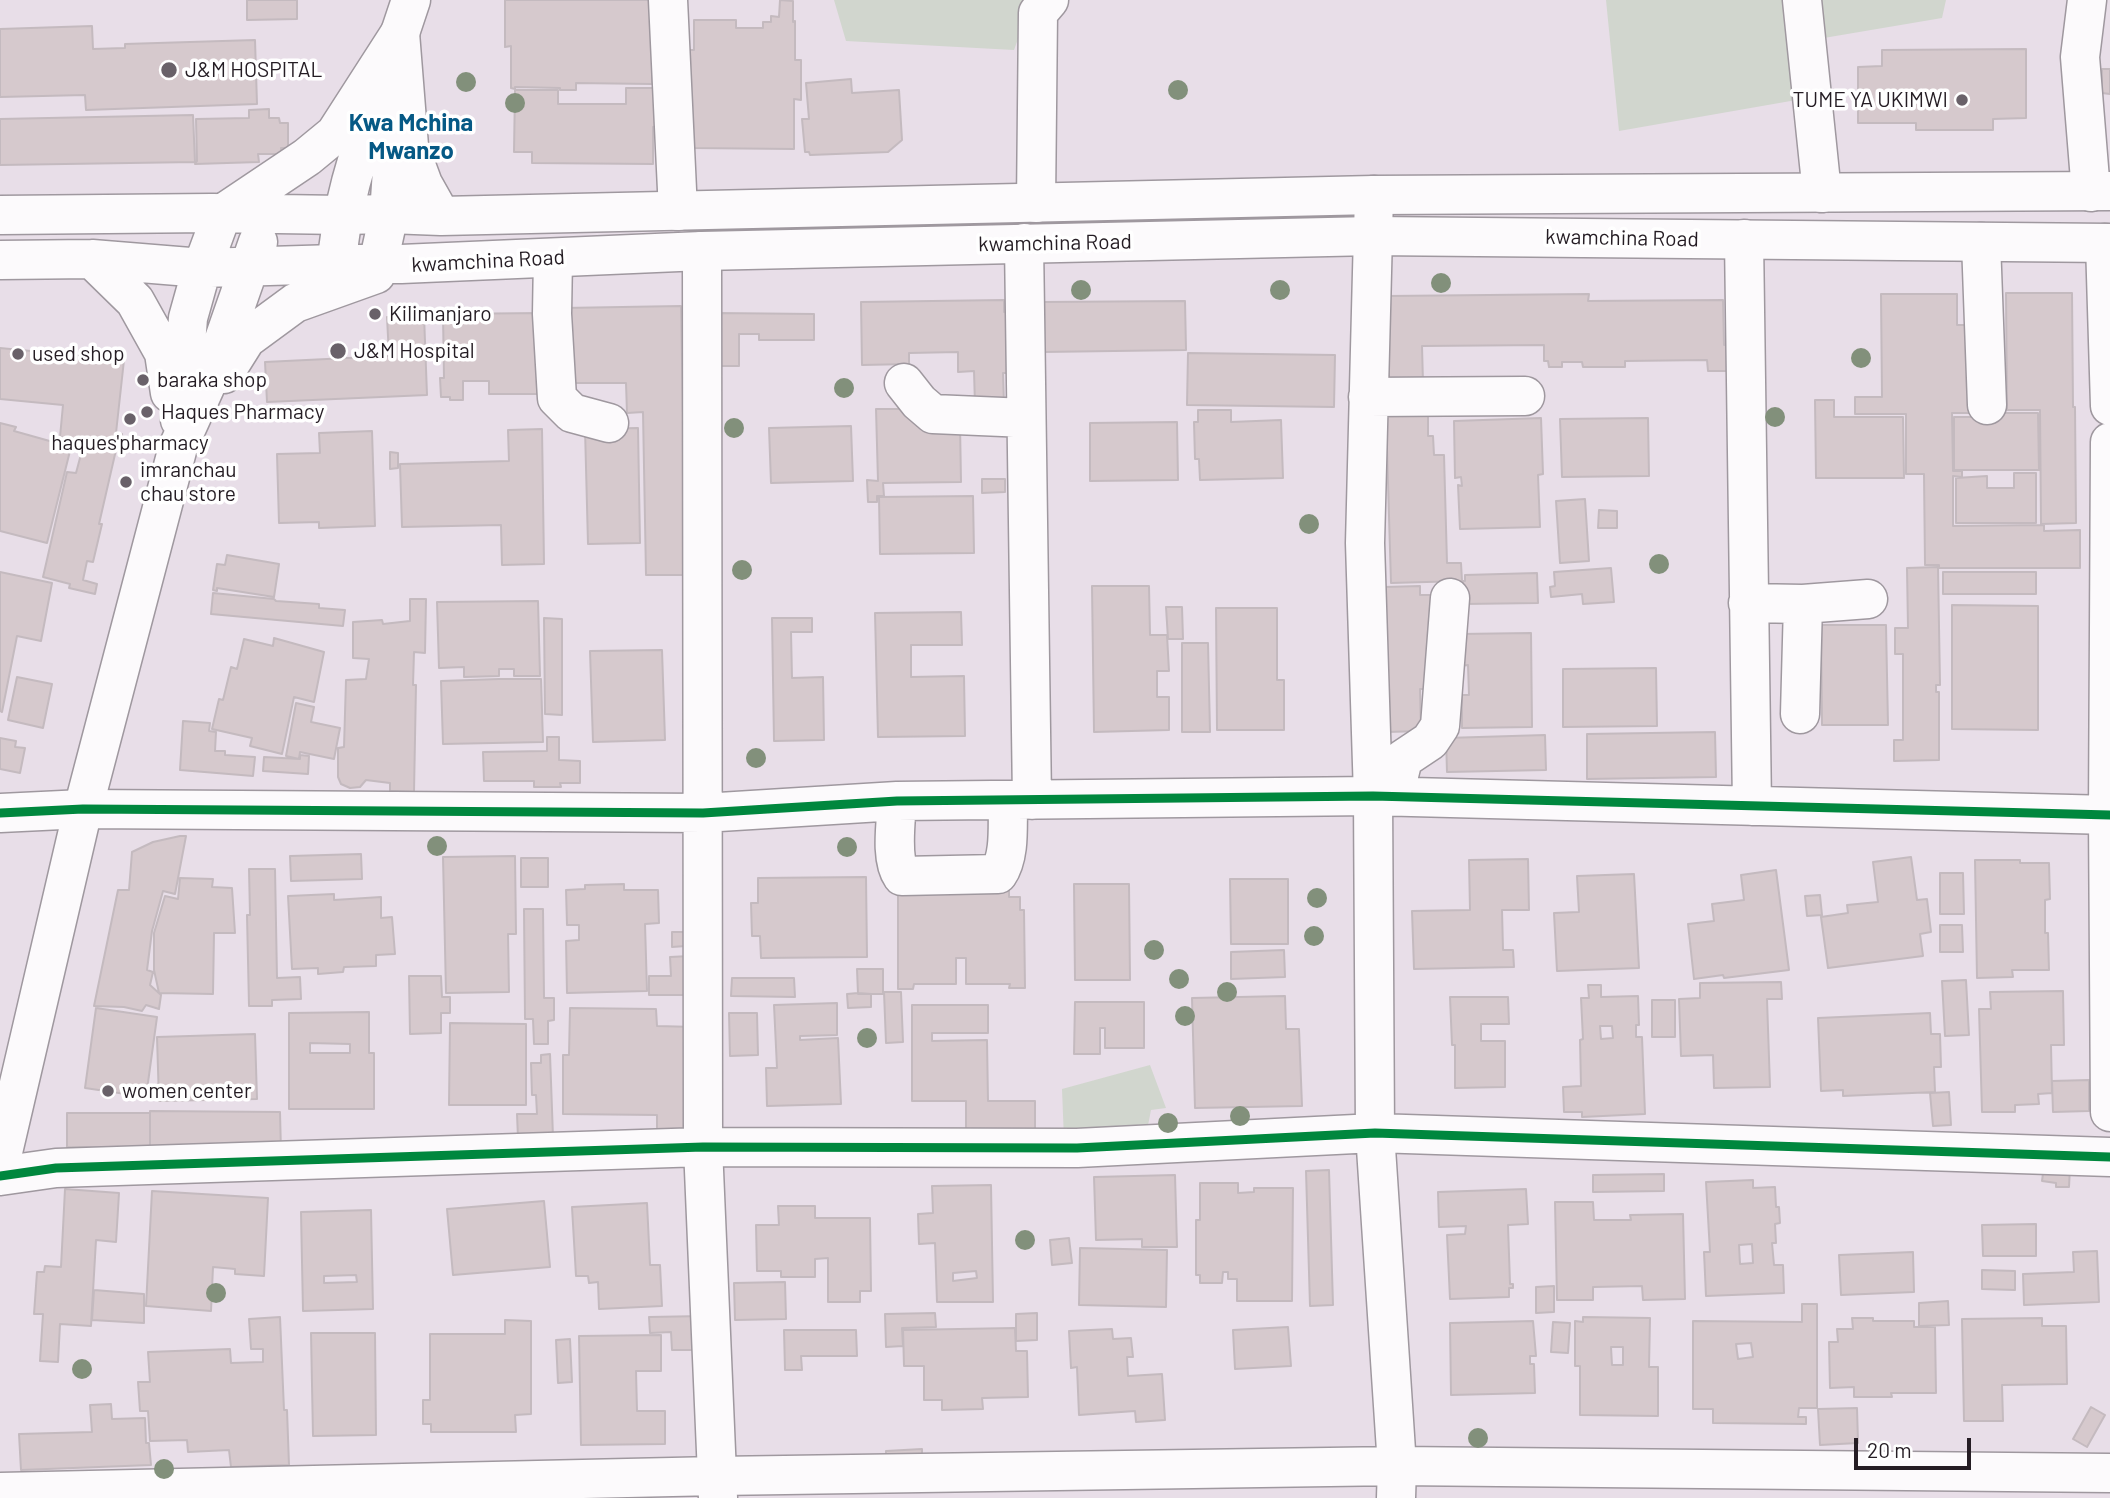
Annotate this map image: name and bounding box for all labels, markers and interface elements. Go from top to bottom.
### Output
place label: J&M HOSPITAL [185,57,323,83]
marker: J&M HOSPITAL [159,60,179,80]
place label: TUME YA UKIMWI [1793,87,1948,113]
marker: TUME YA UKIMWI [1954,92,1970,108]
district label: Kwa Mchina Mwanzo [349,109,473,165]
street label: kwamchina Road [1545,224,1699,252]
street label: kwamchina Road [978,229,1132,257]
street label: kwamchina Road [411,244,565,278]
place label: Kilimanjaro [389,301,492,327]
marker: Kilimanjaro [367,306,383,322]
place label: J&M Hospital [354,338,475,364]
place label: used shop [32,341,125,367]
marker: J&M Hospital [328,341,348,361]
marker: used shop [10,346,26,362]
place label: baraka shop [157,367,267,393]
marker: baraka shop [135,372,151,388]
place label: Haques Pharmacy [161,399,324,425]
marker: Haques Pharmacy [139,404,155,420]
marker: haques'pharmacy [122,411,138,427]
place label: haques'pharmacy [51,430,209,456]
place label: imranchau chau store [140,457,236,507]
marker: imranchau chau store [118,474,134,490]
place label: women center [122,1078,252,1104]
marker: women center [100,1083,116,1099]
scale bar [1858,1424,1975,1468]
text: 20 m [1867,1437,1912,1462]

